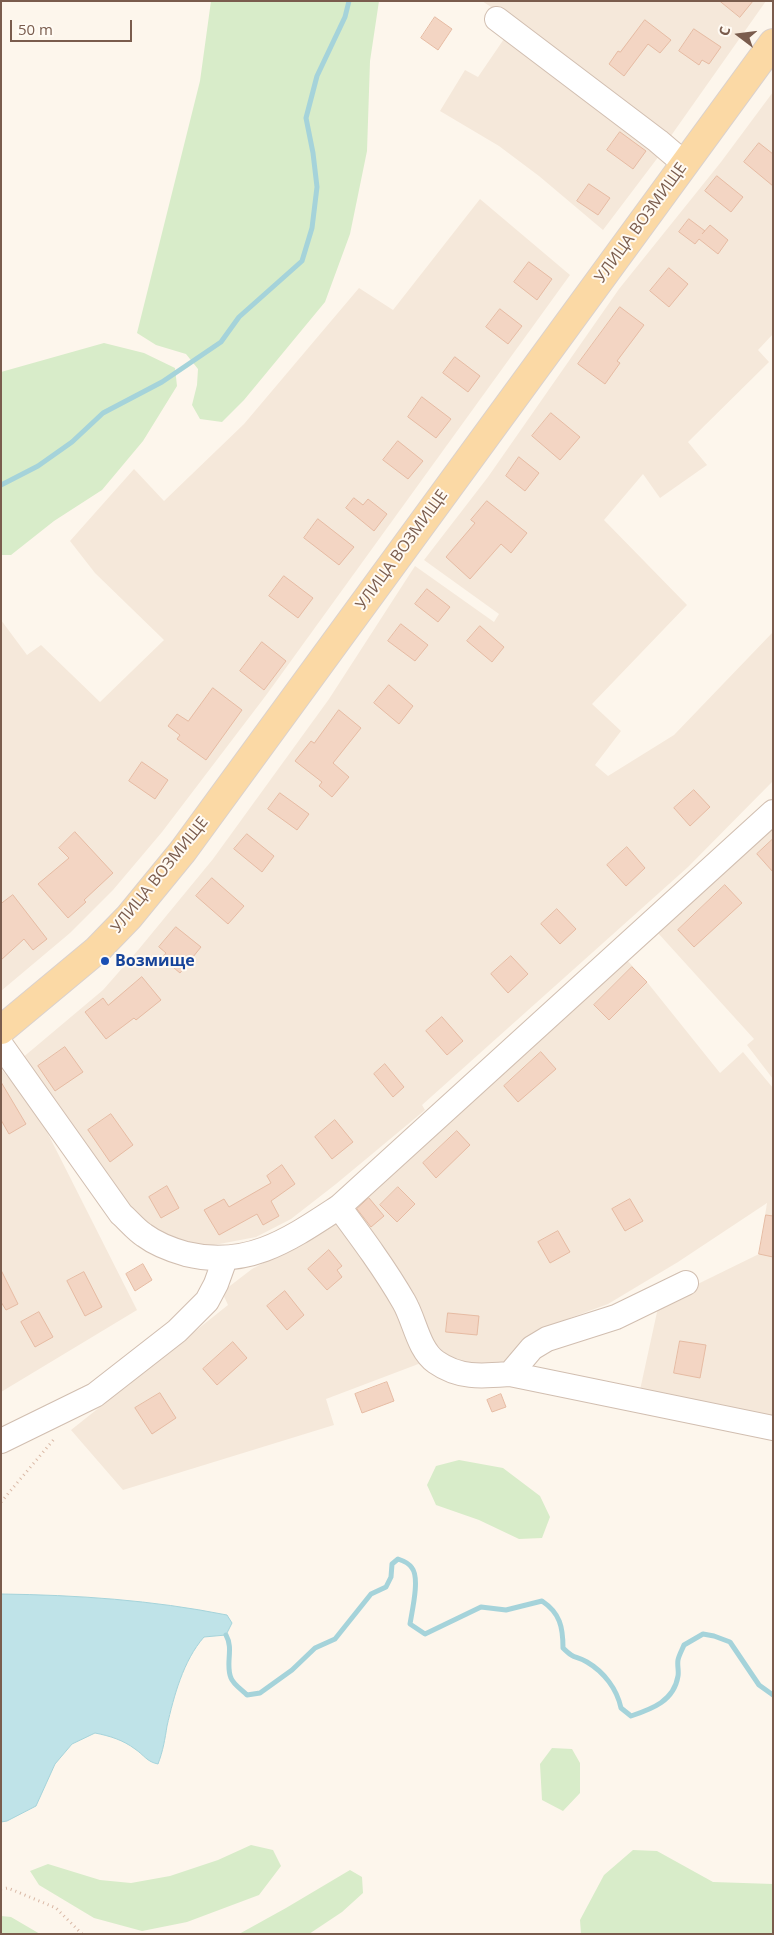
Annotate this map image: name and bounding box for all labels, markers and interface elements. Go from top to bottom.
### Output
scale bar [12,10,135,42]
north arrow [714,10,764,60]
text: 50 m [18,19,53,39]
text: С [714,24,734,38]
street label: УЛИЦА ВОЗМИЩЕ [591,159,691,287]
street label: УЛИЦА ВОЗМИЩЕ [352,486,452,614]
street label: УЛИЦА ВОЗМИЩЕ [107,813,213,937]
place label: Возмище [115,951,195,971]
marker: Возмище [99,955,111,967]

